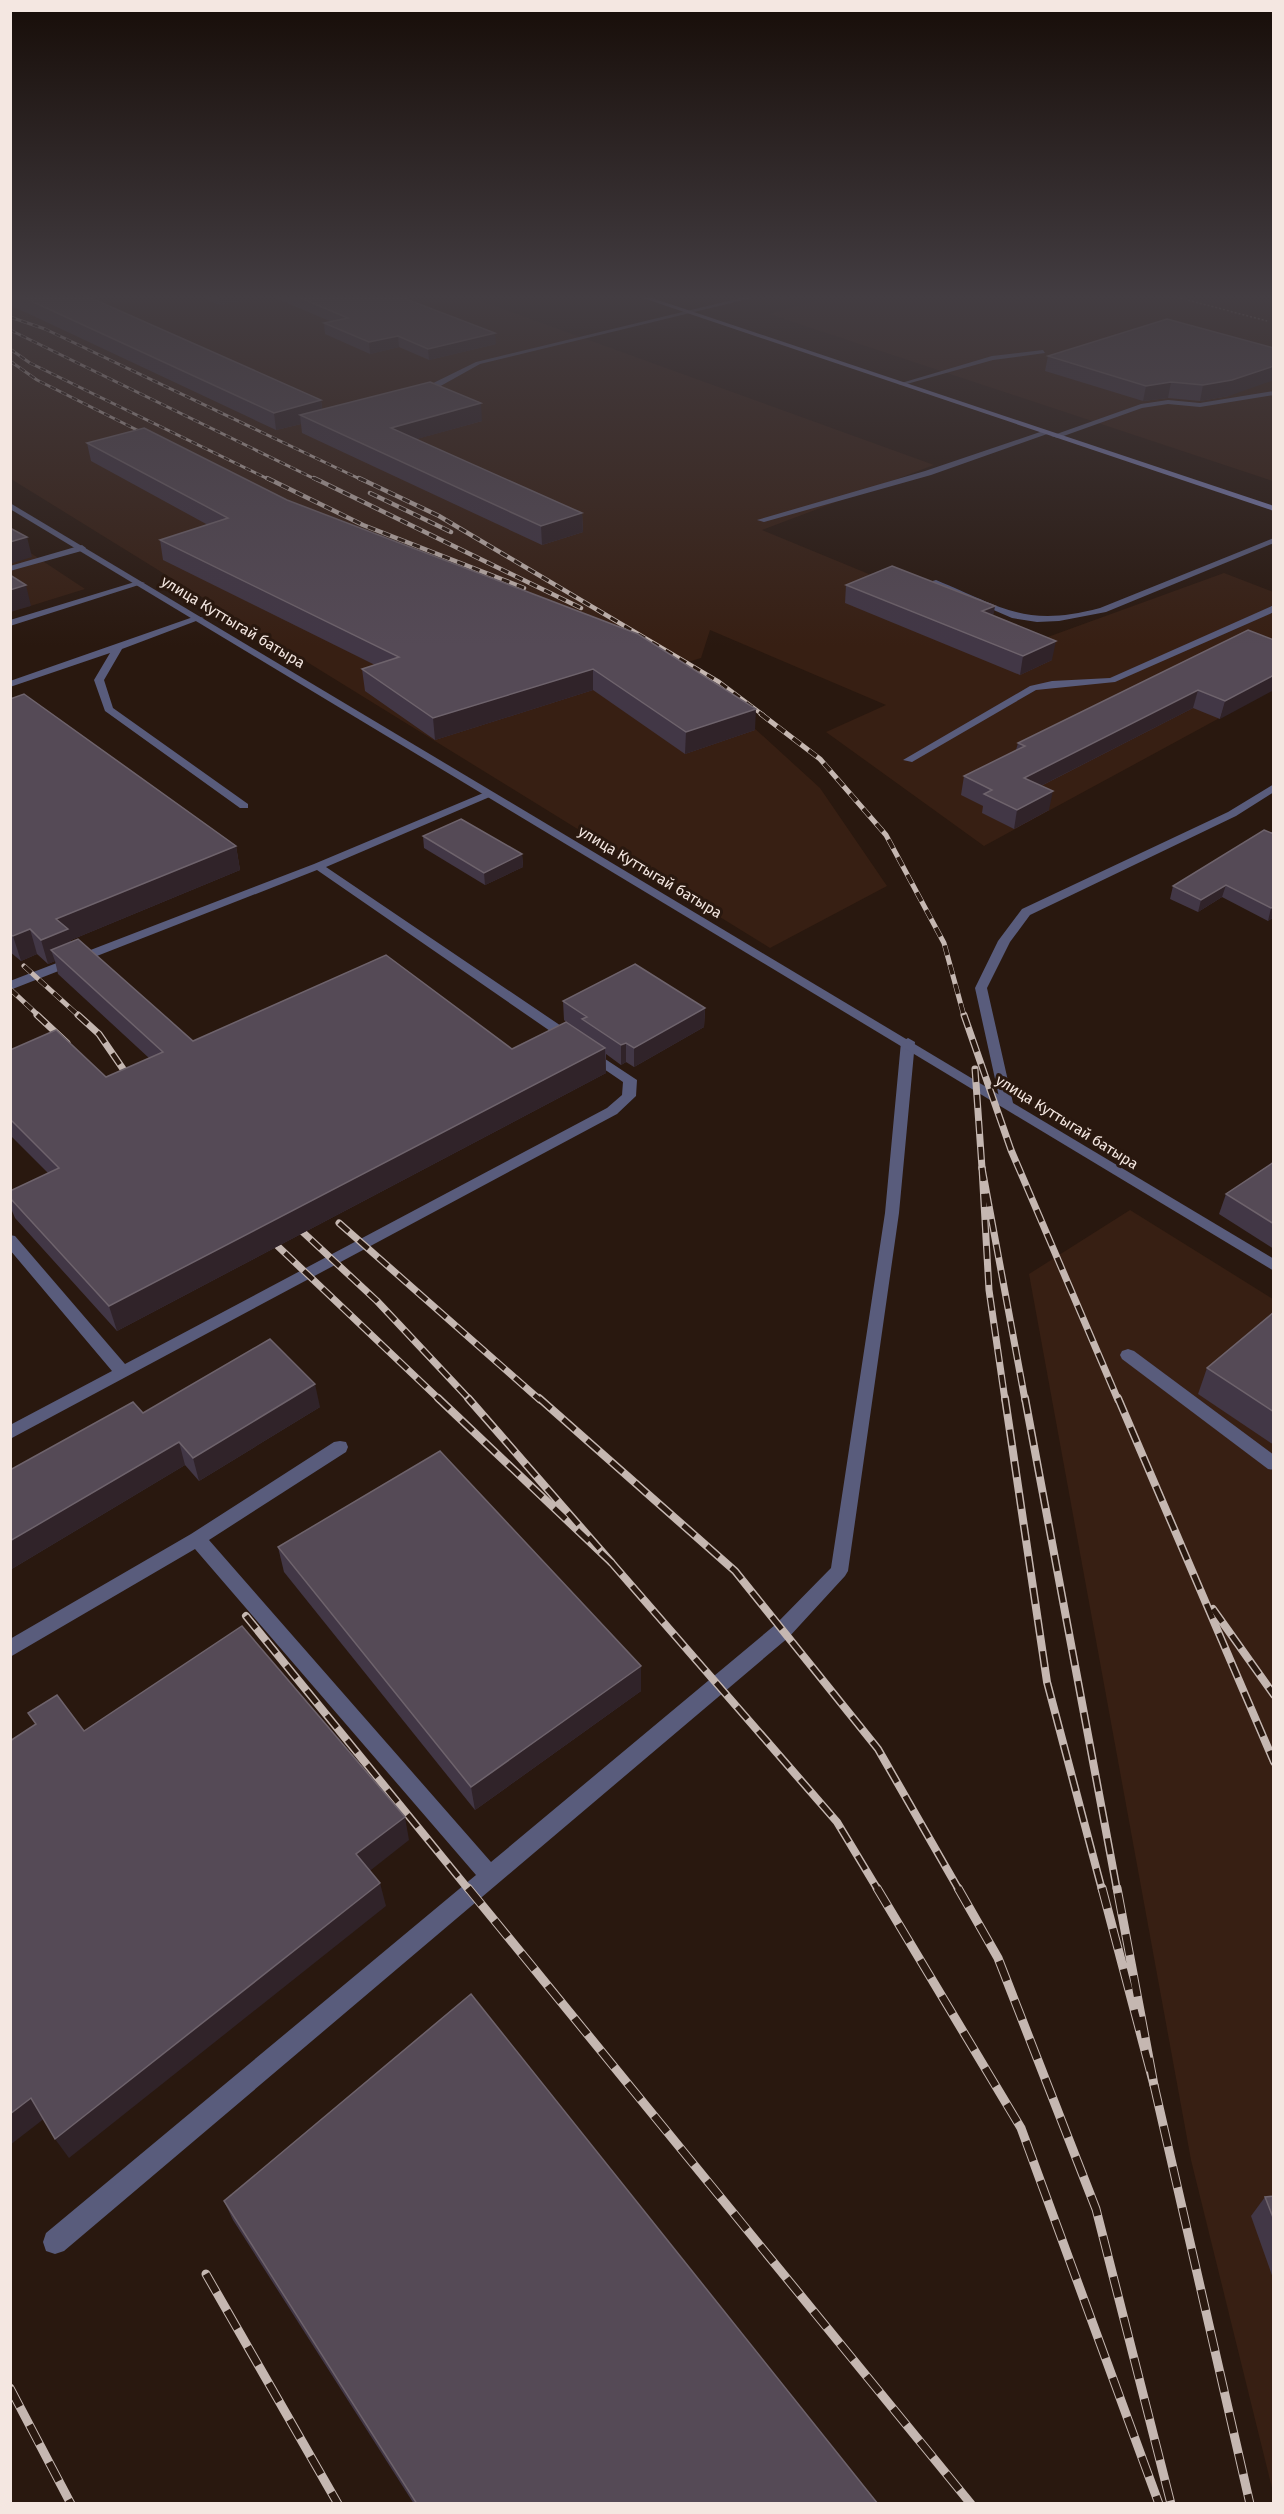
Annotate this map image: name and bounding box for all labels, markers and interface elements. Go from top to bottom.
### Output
street label: улица Куттыгай батыра [158,572,308,672]
street label: улица Куттыгай батыра [575,822,725,922]
street label: улица Куттыгай батыра [992,1071,1142,1173]

